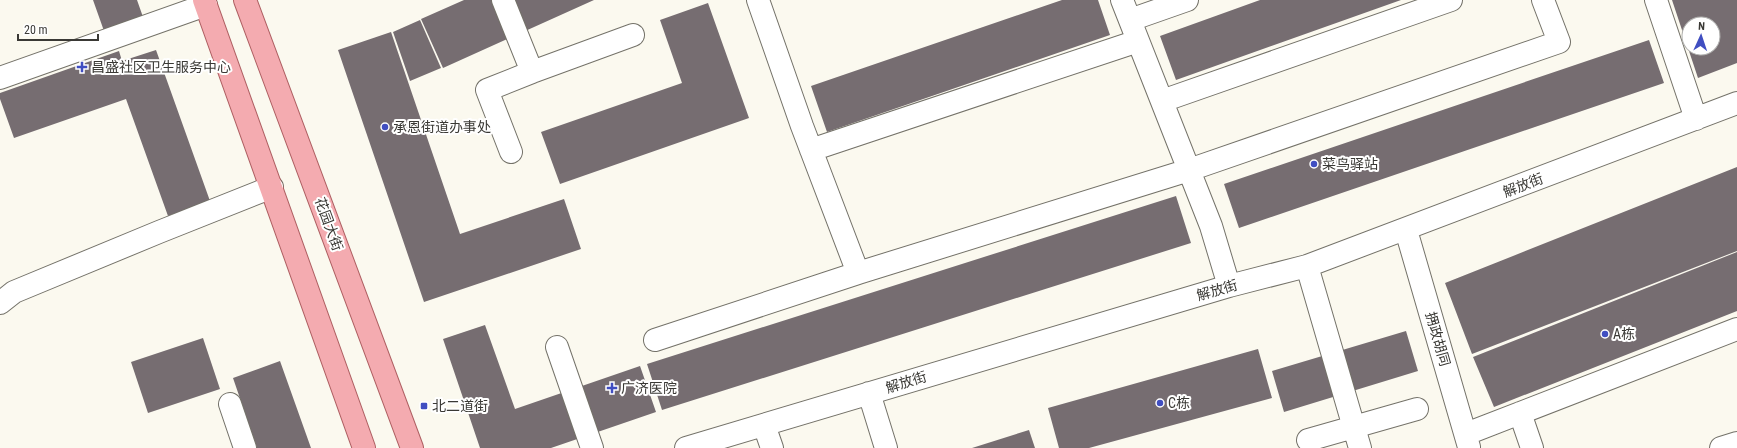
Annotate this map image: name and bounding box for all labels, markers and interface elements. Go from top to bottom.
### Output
scale bar [18,16,98,42]
north arrow [1681,16,1721,56]
text: N [1698,20,1705,33]
text: 20 m [24,23,48,37]
place label: 昌盛社区卫生服务中心 [91,59,231,75]
marker: 昌盛社区卫生服务中心 [76,61,88,73]
place label: 承恩街道办事处 [393,119,491,135]
marker: 承恩街道办事处 [380,122,390,132]
place label: 菜鸟驿站 [1322,156,1378,172]
marker: 菜鸟驿站 [1309,159,1319,169]
street label: 解放街 [1501,170,1545,200]
street label: 花园大街 [312,195,346,253]
street label: 解放街 [1195,277,1239,303]
street label: 拥政胡同 [1423,310,1453,368]
place label: A栋 [1613,326,1635,342]
marker: A栋 [1600,329,1610,339]
street label: 解放街 [884,368,928,396]
place label: 广济医院 [621,380,677,396]
marker: 广济医院 [606,382,618,394]
place label: C栋 [1168,395,1190,411]
place label: 北二道街 [432,398,488,414]
marker: C栋 [1155,398,1165,408]
marker: 北二道街 [419,401,429,411]

